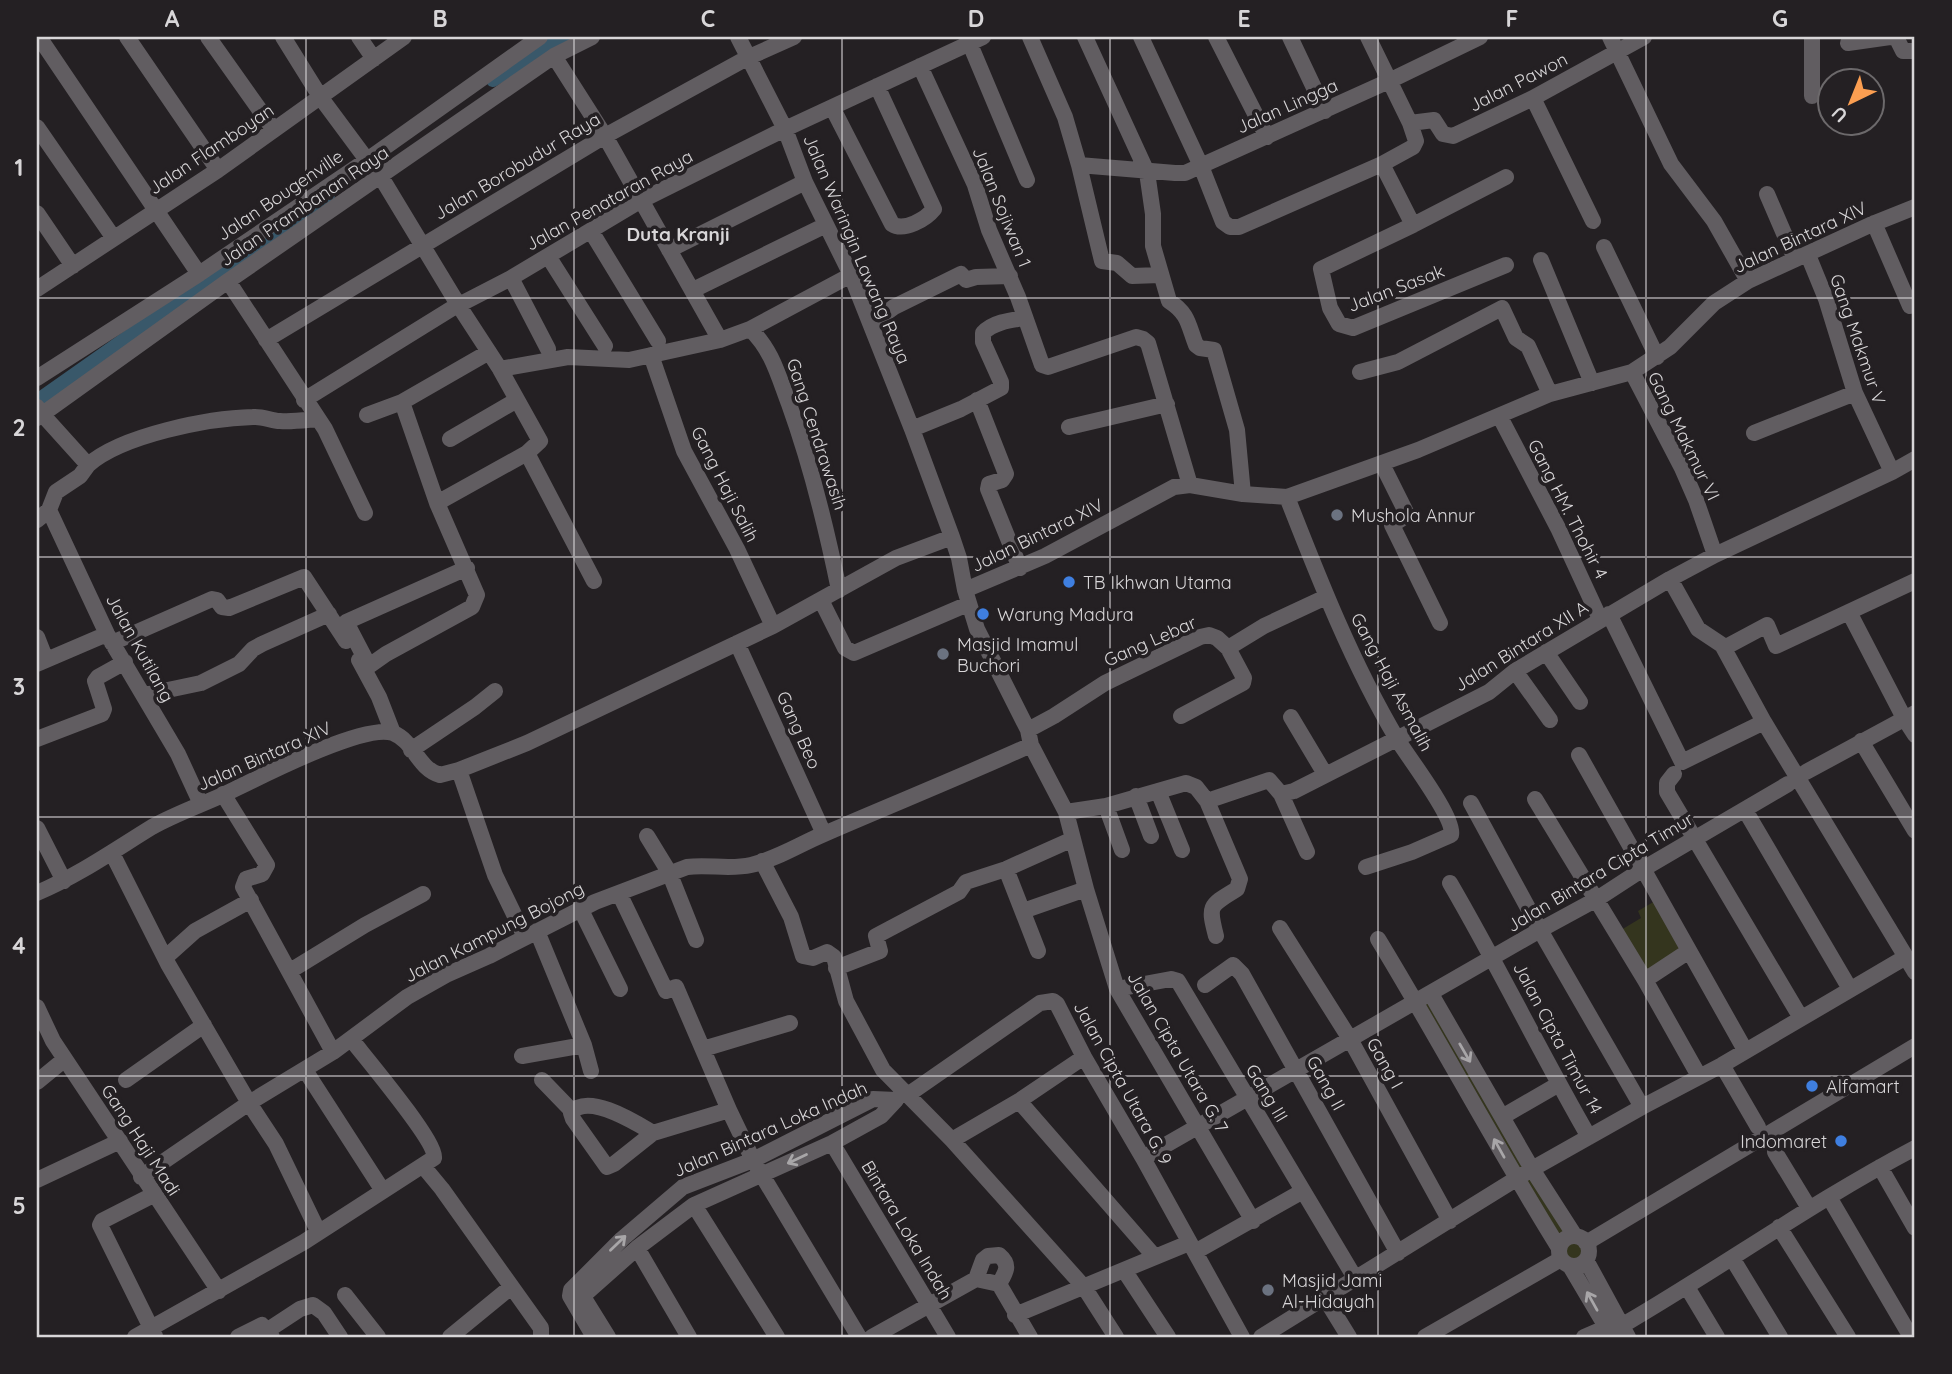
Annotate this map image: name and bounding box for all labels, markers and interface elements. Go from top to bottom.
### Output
text: A [165,4,180,33]
text: B [432,4,448,33]
text: C [701,4,715,33]
text: D [968,4,984,33]
text: E [1237,4,1251,33]
text: F [1506,4,1518,33]
text: G [1772,4,1788,33]
street label: Jalan Pawon [1465,47,1571,117]
north arrow [1815,66,1885,136]
street label: Jalan Lingga [1233,73,1341,139]
street label: Jalan Flamboyan [144,98,278,200]
text: U [1826,101,1852,128]
street label: Jalan Borobudur Raya [430,107,604,225]
street label: Jalan Waringin Lawang Raya [798,131,916,367]
street label: Jalan Prambanan Raya [215,141,393,271]
street label: Jalan Sojiwan 1 [967,143,1037,271]
street label: Jalan Bougenville [213,144,347,246]
street label: Jalan Penataran Raya [521,144,697,256]
text: 1 [15,153,23,182]
street label: Jalan Bintara XIV [1730,196,1870,278]
district label: Duta Kranji [626,222,730,246]
street label: Jalan Sasak [1344,259,1448,317]
street label: Gang Makmur V [1825,271,1891,407]
street label: Gang Cendrawasih [782,355,852,513]
street label: Gang Makmur VI [1643,368,1725,504]
text: 2 [12,413,26,442]
street label: Gang Haji Salih [686,422,764,546]
street label: Gang HM. Thohir 4 [1523,435,1613,583]
street label: Jalan Bintara XIV [967,493,1107,577]
place label: Mushola Annur [1351,504,1475,527]
marker: Mushola Annur [1329,507,1345,523]
place label: TB Ikhwan Utama [1083,571,1232,594]
marker: TB Ikhwan Utama [1061,574,1077,590]
street label: Jalan Kutilang [101,590,179,706]
street label: Jalan Bintara XII A [1450,595,1593,696]
place label: Warung Madura [997,603,1134,626]
marker: Warung Madura [975,606,991,622]
street label: Gang Haji Asmalih [1346,609,1438,755]
street label: Gang Lebar [1100,610,1200,672]
place label: Masjid Imamul Buchori [957,633,1078,677]
marker: Masjid Imamul Buchori [935,646,951,662]
text: 3 [13,672,25,701]
street label: Gang Beo [772,687,826,773]
street label: Jalan Bintara XIV [193,716,335,796]
street label: Jalan Bintara Cipta Timur [1502,807,1698,937]
street label: Jalan Kampung Bojong [400,877,588,987]
text: 4 [12,931,26,960]
street label: Jalan Cipta Timur 14 [1508,958,1608,1118]
street label: Jalan Cipta Utara G. 7 [1122,967,1234,1137]
street label: Jalan Cipta Utara G. 9 [1069,997,1177,1169]
street label: Gang I [1362,1033,1408,1093]
one-way arrow [1459,1042,1472,1063]
street label: Gang II [1302,1052,1350,1114]
street label: Gang III [1241,1060,1293,1126]
place label: Alfamart [1826,1075,1900,1098]
street label: Jalan Bintara Loka Indah [669,1076,871,1182]
marker: Alfamart [1804,1078,1820,1094]
street label: Gang Haji Madi [96,1080,186,1200]
place label: Indomaret [1740,1130,1827,1153]
marker: Indomaret [1833,1133,1849,1149]
one-way arrow [1492,1138,1505,1159]
one-way arrow [787,1153,808,1166]
street label: Bintara Loka Indah [856,1156,958,1304]
text: 5 [12,1191,26,1220]
one-way arrow [609,1235,626,1252]
place label: Masjid Jami Al-Hidayah [1282,1269,1382,1313]
marker: Masjid Jami Al-Hidayah [1260,1282,1276,1298]
one-way arrow [1585,1291,1598,1312]

